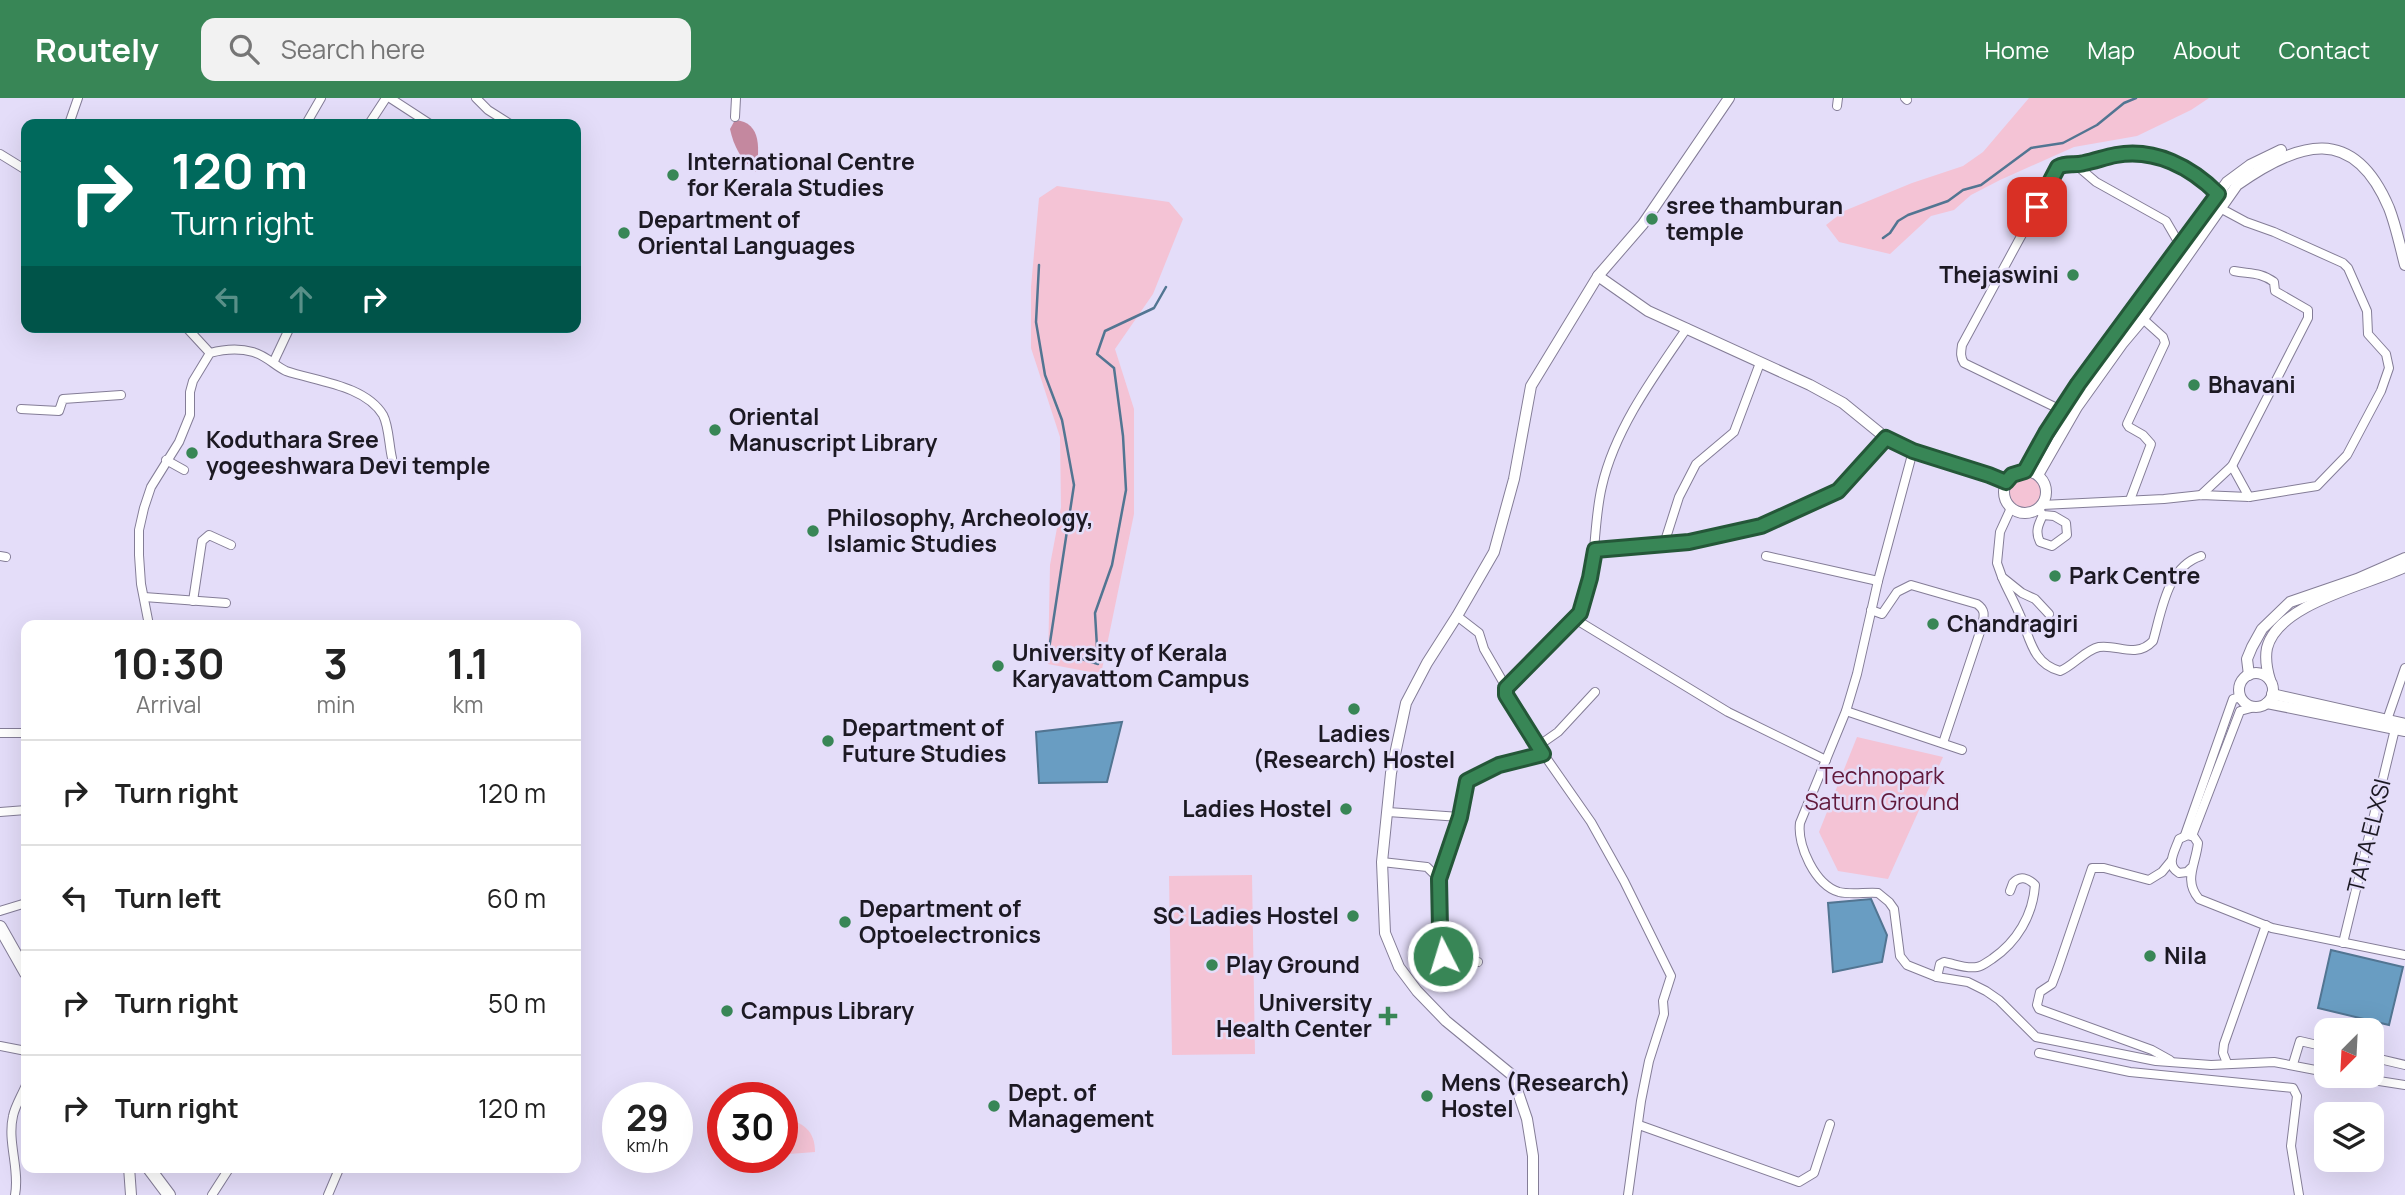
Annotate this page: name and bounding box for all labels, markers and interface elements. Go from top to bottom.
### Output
search box [201,18,691,81]
text: Routely [35,27,159,72]
icon: search [225,30,263,68]
text: Search here [281,31,425,67]
text: Home [1984,33,2049,66]
text: Map [2087,33,2135,66]
text: About [2173,33,2241,66]
text: Contact [2279,33,2370,66]
text: 120 m [171,137,308,204]
place label: International Centre for Kerala Studies [687,145,915,203]
icon: right [56,147,147,238]
marker: International Centre for Kerala Studies [665,167,681,183]
pin [2007,177,2067,237]
icon: arrive [2018,188,2056,226]
place label: sree thamburan temple [1666,189,1843,247]
text: Turn right [171,201,314,245]
place label: Department of Oriental Languages [638,203,855,261]
marker: sree thamburan temple [1644,211,1660,227]
marker: Department of Oriental Languages [616,225,632,241]
place label: Thejaswini [1939,258,2059,290]
marker: Thejaswini [2065,267,2081,283]
icon: left [209,280,247,318]
icon: ahead [282,280,320,318]
icon: right [355,280,393,318]
place label: Bhavani [2208,368,2296,400]
marker: Bhavani [2186,377,2202,393]
place label: Oriental Manuscript Library [729,400,938,458]
marker: Oriental Manuscript Library [707,422,723,438]
place label: Koduthara Sree yogeeshwara Devi temple [206,423,490,481]
marker: Koduthara Sree yogeeshwara Devi temple [184,445,200,461]
place label: Philosophy, Archeology, Islamic Studies [827,501,1094,559]
marker: Philosophy, Archeology, Islamic Studies [805,523,821,539]
place label: Park Centre [2069,559,2201,591]
marker: Park Centre [2047,568,2063,584]
place label: Chandragiri [1947,607,2078,639]
marker: Chandragiri [1925,616,1941,632]
text: 10:30 [113,634,225,692]
text: 3 [324,634,348,692]
text: 1.1 [447,634,489,692]
place label: University of Kerala Karyavattom Campus [1012,636,1249,694]
marker: University of Kerala Karyavattom Campus [990,658,1006,674]
text: Arrival [136,688,202,720]
text: min [317,688,355,720]
text: km [453,688,484,720]
marker: Ladies (Research) Hostel [1346,701,1362,717]
place label: Department of Future Studies [842,711,1007,769]
place label: Ladies (Research) Hostel [1253,717,1455,775]
marker: Department of Future Studies [820,733,836,749]
park label: Technopark Saturn Ground [1804,759,1960,817]
icon: right [56,774,94,812]
text: Turn right [115,775,239,811]
text: 120 m [478,775,546,811]
street label: TATA ELXSI [2338,775,2398,896]
place label: Ladies Hostel [1182,792,1332,824]
marker: Ladies Hostel [1338,801,1354,817]
icon: left [56,879,94,917]
text: Turn left [115,880,222,916]
text: 60 m [487,880,546,916]
place label: Department of Optoelectronics [859,892,1041,950]
place label: SC Ladies Hostel [1153,899,1339,931]
marker: SC Ladies Hostel [1345,908,1361,924]
marker: Department of Optoelectronics [837,914,853,930]
position arrow [1406,919,1480,993]
place label: Nila [2164,939,2207,971]
place label: Play Ground [1226,948,1360,980]
marker: Nila [2142,948,2158,964]
marker: Play Ground [1204,957,1220,973]
icon: right [56,984,94,1022]
text: Turn right [115,985,239,1021]
text: 50 m [488,985,546,1021]
place label: University Health Center [1216,986,1372,1044]
place label: Campus Library [741,994,914,1026]
marker: Campus Library [719,1003,735,1019]
marker: University Health Center [1378,1006,1398,1026]
north arrow [2314,1018,2384,1088]
map controls [2314,1018,2384,1172]
place label: Mens (Research) Hostel [1441,1066,1631,1124]
place label: Dept. of Management [1008,1076,1155,1134]
speed limit sign: 30 [707,1082,798,1173]
marker: Mens (Research) Hostel [1419,1088,1435,1104]
icon: right [56,1089,94,1127]
text: Turn right [115,1090,239,1126]
text: 120 m [478,1090,546,1126]
text: 29 [626,1094,669,1142]
marker: Dept. of Management [986,1098,1002,1114]
button: layers [2314,1102,2384,1172]
text: km/h [627,1133,668,1157]

